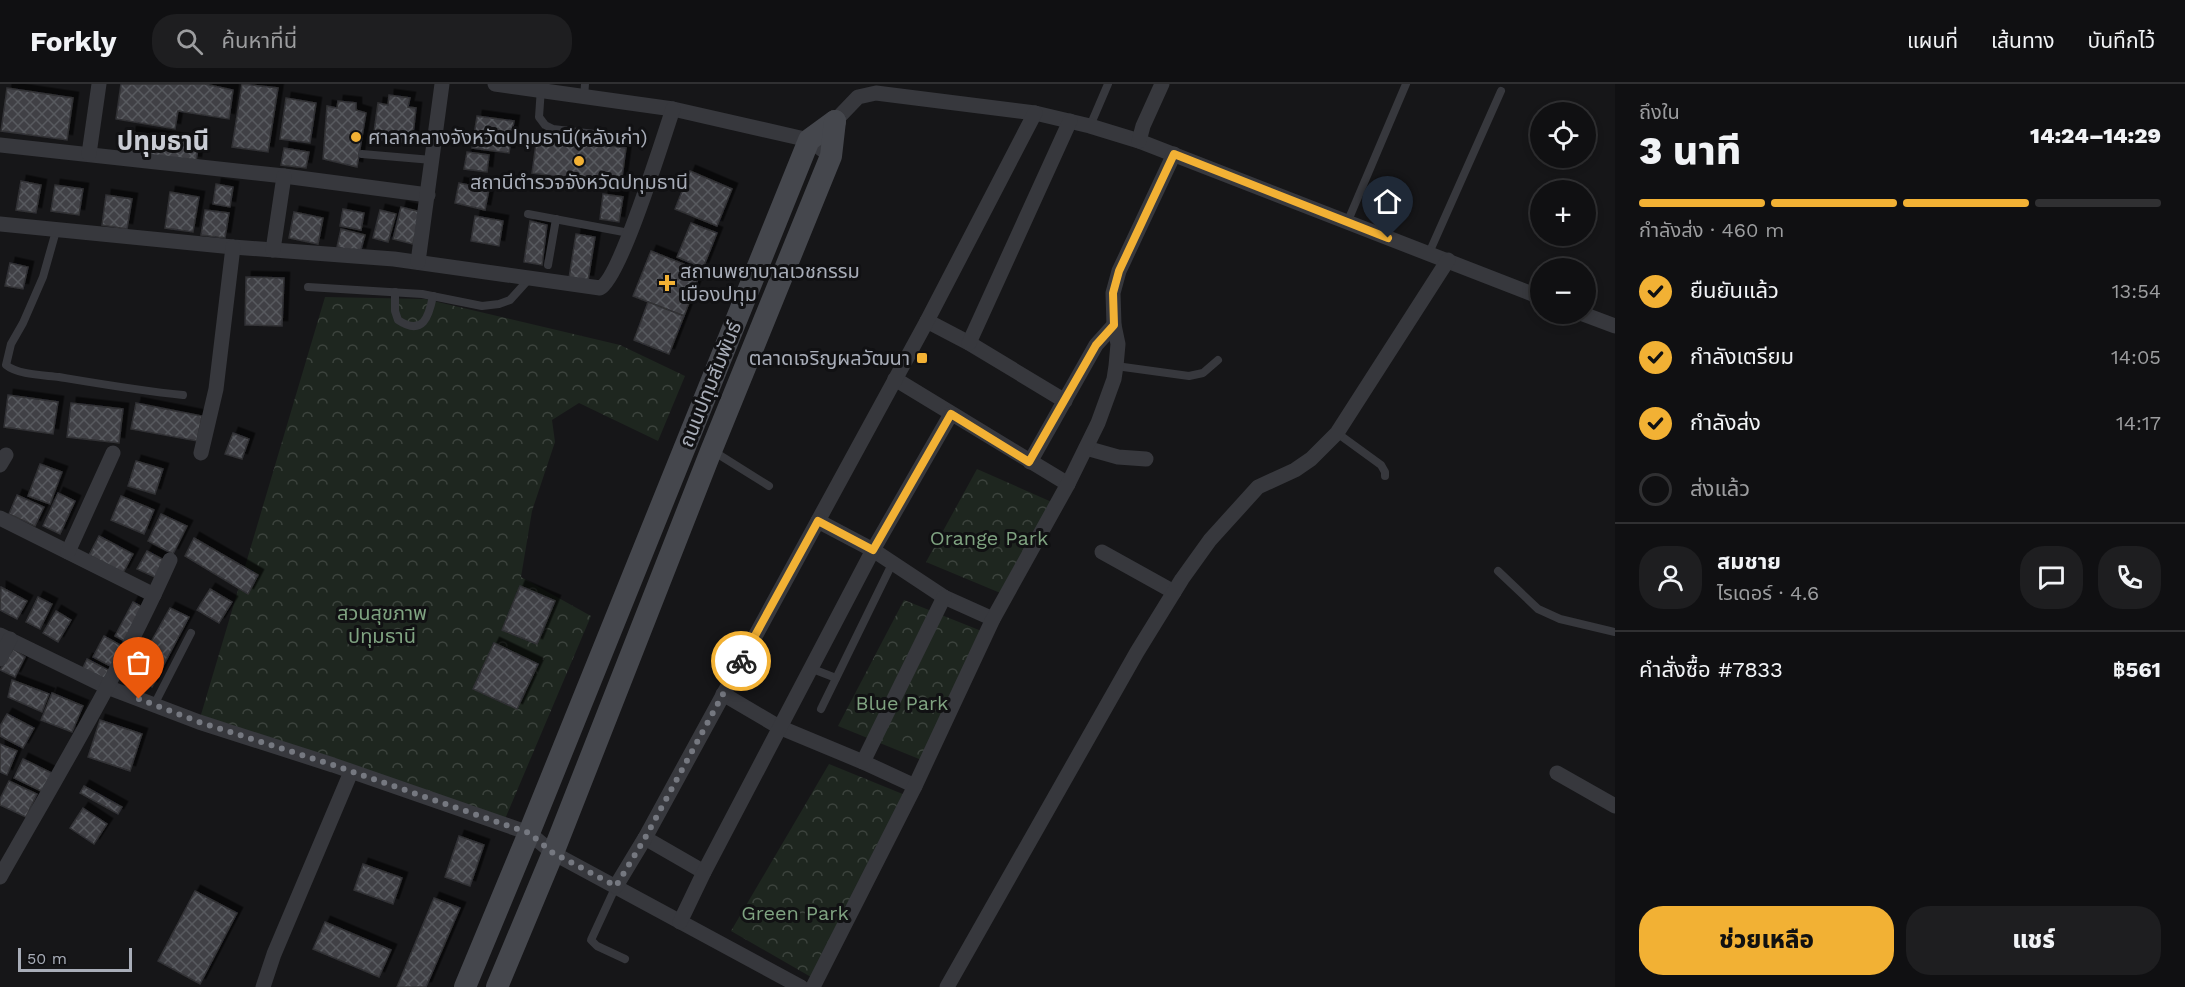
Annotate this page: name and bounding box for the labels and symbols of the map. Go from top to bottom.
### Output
place label: ศาลากลางจังหวัดปทุมธานี(หลังเก่า) [368,125,648,149]
district label: ปทุมธานี [117,126,209,157]
marker: ศาลากลางจังหวัดปทุมธานี(หลังเก่า) [349,130,363,144]
marker: สถานีตำรวจจังหวัดปทุมธานี [572,154,586,168]
place label: สถานีตำรวจจังหวัดปทุมธานี [470,170,688,194]
pin [1362,176,1413,238]
place label: สถานพยาบาลเวชกรรม เมืองปทุม [680,259,860,306]
marker: สถานพยาบาลเวชกรรม เมืองปทุม [658,274,676,292]
street label: ถนนปทุมสัมพันธ์ [674,317,746,451]
place label: ตลาดเจริญผลวัฒนา [749,346,910,370]
marker: ตลาดเจริญผลวัฒนา [915,351,929,365]
park label: Orange Park [930,526,1048,550]
park label: สวนสุขภาพ ปทุมธานี [337,601,427,648]
courier [711,631,771,691]
pin [113,637,164,699]
park label: Blue Park [856,691,948,715]
park label: Green Park [741,901,849,925]
scale bar [18,945,132,972]

